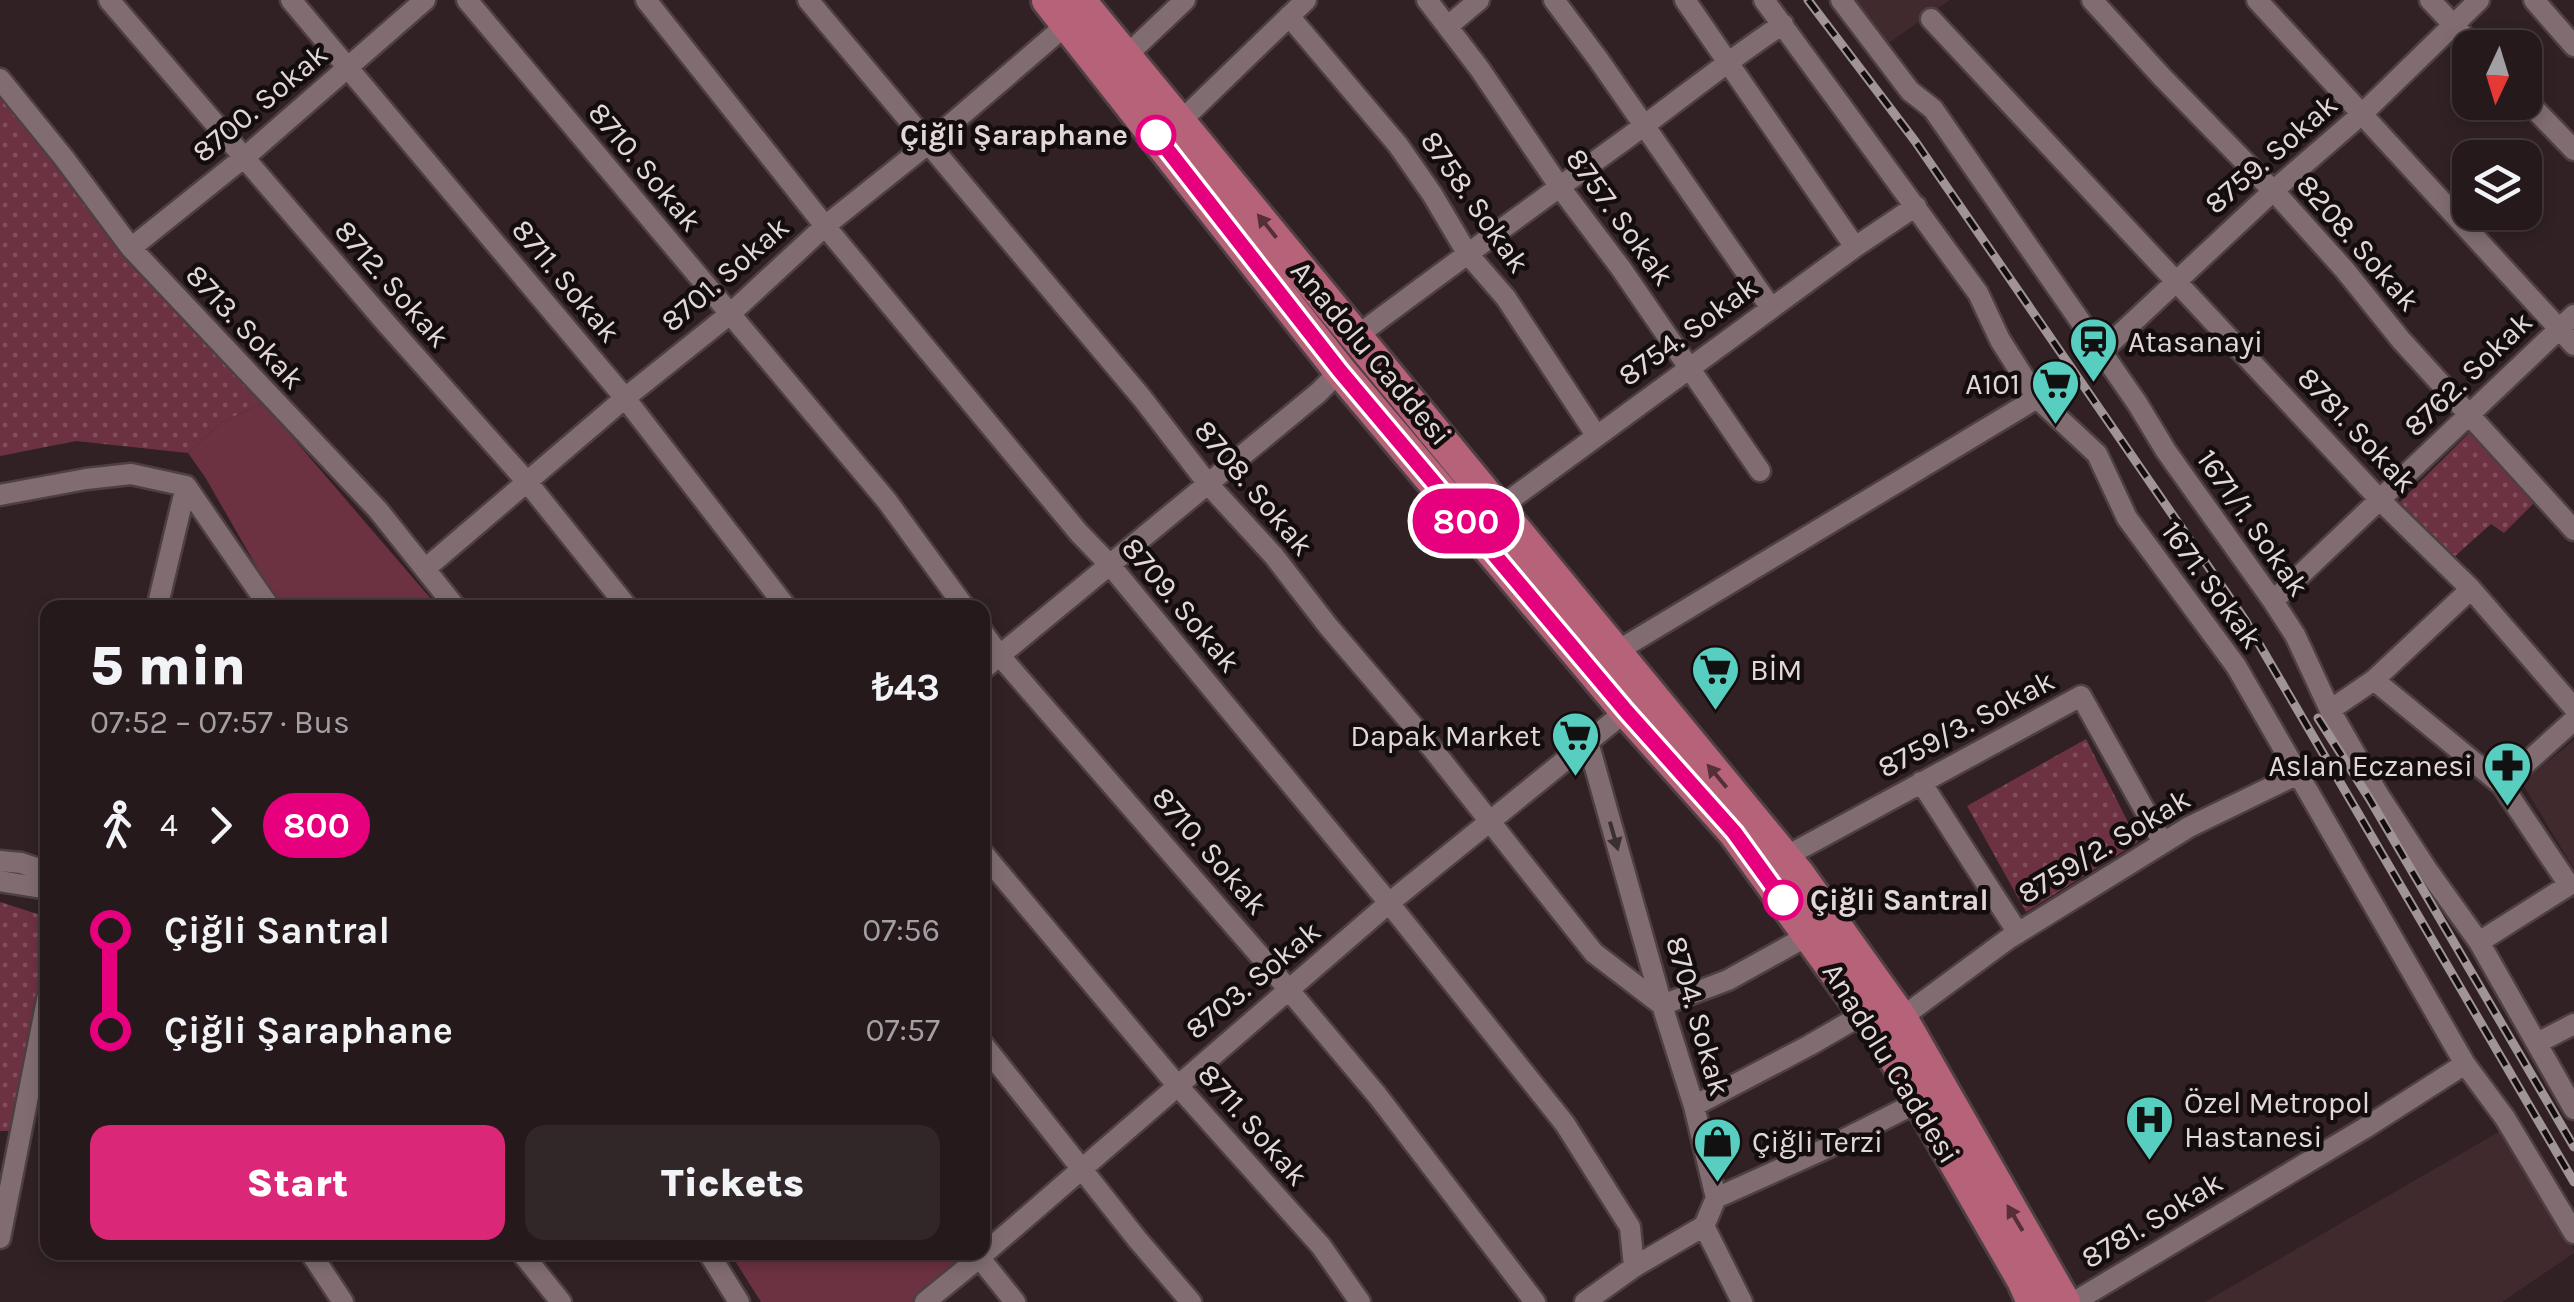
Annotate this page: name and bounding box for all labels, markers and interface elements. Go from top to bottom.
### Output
north arrow [2452,30,2542,120]
map controls [2452,30,2542,230]
street label: 8700. Sokak [185,36,335,170]
street label: 8759. Sokak [2197,87,2345,221]
street label: 8710. Sokak [581,95,709,239]
marker: Çiğli Şaraphane [1137,116,1175,154]
place label: Çiğli Şaraphane [900,117,1128,153]
street label: 8758. Sokak [1413,124,1537,280]
button: layers [2452,140,2542,230]
street label: 8757. Sokak [1558,141,1682,293]
street label: 8208. Sokak [2289,167,2427,319]
street label: 8701. Sokak [654,209,796,339]
street label: 8711. Sokak [504,212,628,350]
street label: 8712. Sokak [327,213,457,355]
one-way arrow [1256,214,1278,239]
street label: Anadolu Caddesi [1283,253,1459,453]
street label: 8713. Sokak [178,257,312,397]
street label: 8754. Sokak [1611,268,1765,394]
street label: 8762. Sokak [2396,304,2540,444]
station icon: Atasanayi [2067,316,2119,384]
place label: Atasanayi [2128,324,2263,360]
supermarket icon: A101 [2029,358,2081,426]
street label: 8781. Sokak [2290,360,2424,500]
place label: A101 [1965,366,2020,402]
street label: 8708. Sokak [1187,413,1321,563]
street label: 1671/1. Sokak [2189,443,2317,603]
line badge: 800 [1408,488,1524,554]
text: 800 [1433,501,1499,542]
street label: 1671. Sokak [2154,514,2270,656]
street label: 8709. Sokak [1114,530,1248,680]
text: 5 min [90,634,246,698]
supermarket icon: BİM [1689,644,1741,712]
place label: BİM [1750,652,1802,688]
street label: 8759/3. Sokak [1872,662,2060,786]
text: ₺43 [872,665,940,710]
text: 07:52 – 07:57 · Bus [90,704,350,741]
supermarket icon: Dapak Market [1550,710,1602,778]
place label: Dapak Market [1350,718,1541,754]
pharmacy icon: Aslan Eczanesi [2482,740,2534,808]
place label: Aslan Eczanesi [2269,748,2473,784]
one-way arrow [1706,763,1728,788]
street label: 8710. Sokak [1145,780,1275,922]
street label: 8759/2. Sokak [2011,780,2197,912]
icon: walk [90,798,145,853]
icon: forward [193,798,248,853]
text: 800 [283,805,350,846]
text: 4 [160,807,178,844]
one-way arrow [1607,820,1623,851]
marker: Çiğli Santral [1764,881,1802,919]
place label: Çiğli Santral [1810,882,1989,918]
text: Çiğli Santral [164,908,390,953]
text: 07:56 [862,912,940,949]
street label: 8703. Sokak [1178,913,1328,1047]
street label: 8704. Sokak [1658,932,1738,1100]
street label: Anadolu Caddesi [1815,956,1967,1170]
text: Çiğli Şaraphane [164,1008,453,1053]
text: 07:57 [866,1012,940,1049]
street label: 8711. Sokak [1190,1057,1316,1193]
place label: Özel Metropol Hastanesi [2184,1085,2370,1155]
hospital icon: Özel Metropol Hastanesi [2123,1094,2175,1162]
shop icon: Çiğli Terzi [1691,1116,1743,1184]
place label: Çiğli Terzi [1752,1124,1883,1160]
button: Start [90,1125,505,1240]
button: Tickets [525,1125,940,1240]
street label: 8781. Sokak [2075,1164,2229,1276]
one-way arrow [2007,1204,2024,1232]

